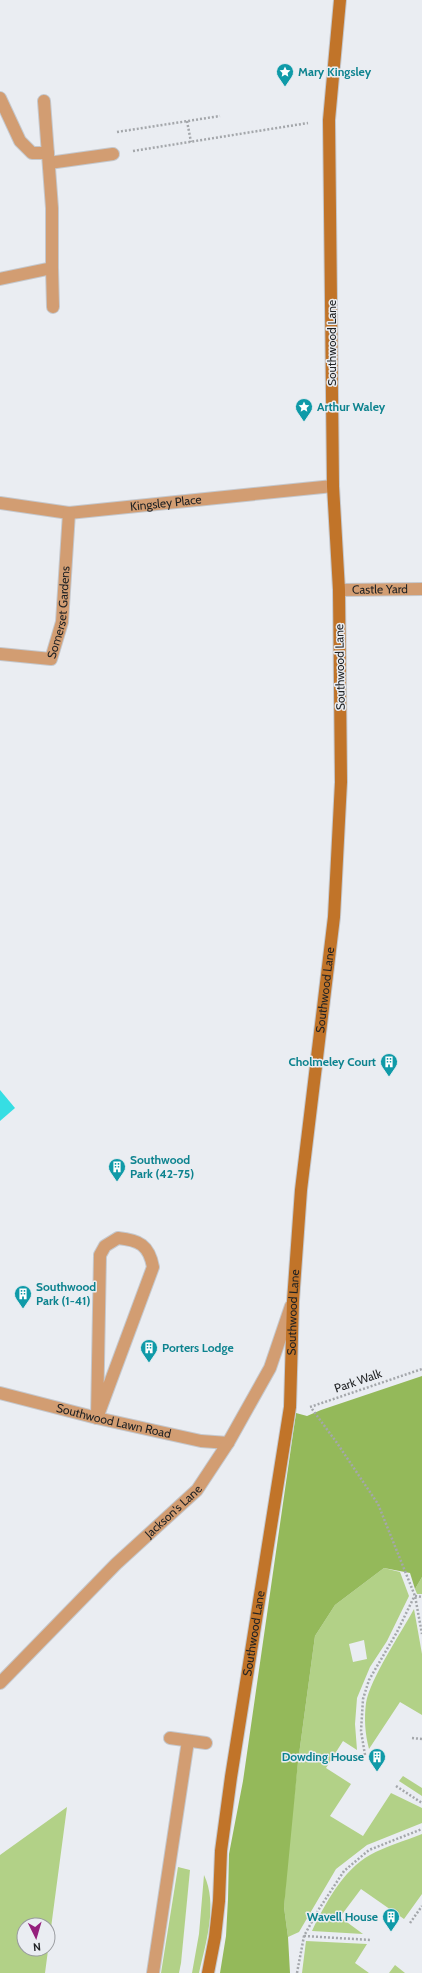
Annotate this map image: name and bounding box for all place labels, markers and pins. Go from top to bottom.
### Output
place icon: Mary Kingsley [275,62,295,87]
place label: Mary Kingsley [298,64,372,79]
place icon: Arthur Waley [294,397,314,422]
place label: Arthur Waley [317,399,386,414]
building icon: Cholmeley Court [379,1052,399,1077]
place label: Cholmeley Court [288,1054,376,1069]
place label: Southwood Park (42-75) [130,1152,194,1181]
building icon: Southwood Park (42-75) [107,1157,127,1182]
place label: Southwood Park (1-41) [36,1279,96,1308]
building icon: Southwood Park (1-41) [13,1284,33,1309]
building icon: Porters Lodge [139,1338,159,1363]
place label: Porters Lodge [162,1340,234,1355]
building icon: Dowding House [367,1747,387,1772]
place label: Dowding House [282,1749,364,1764]
building icon: Wavell House [381,1907,401,1932]
place label: Wavell House [307,1909,378,1924]

